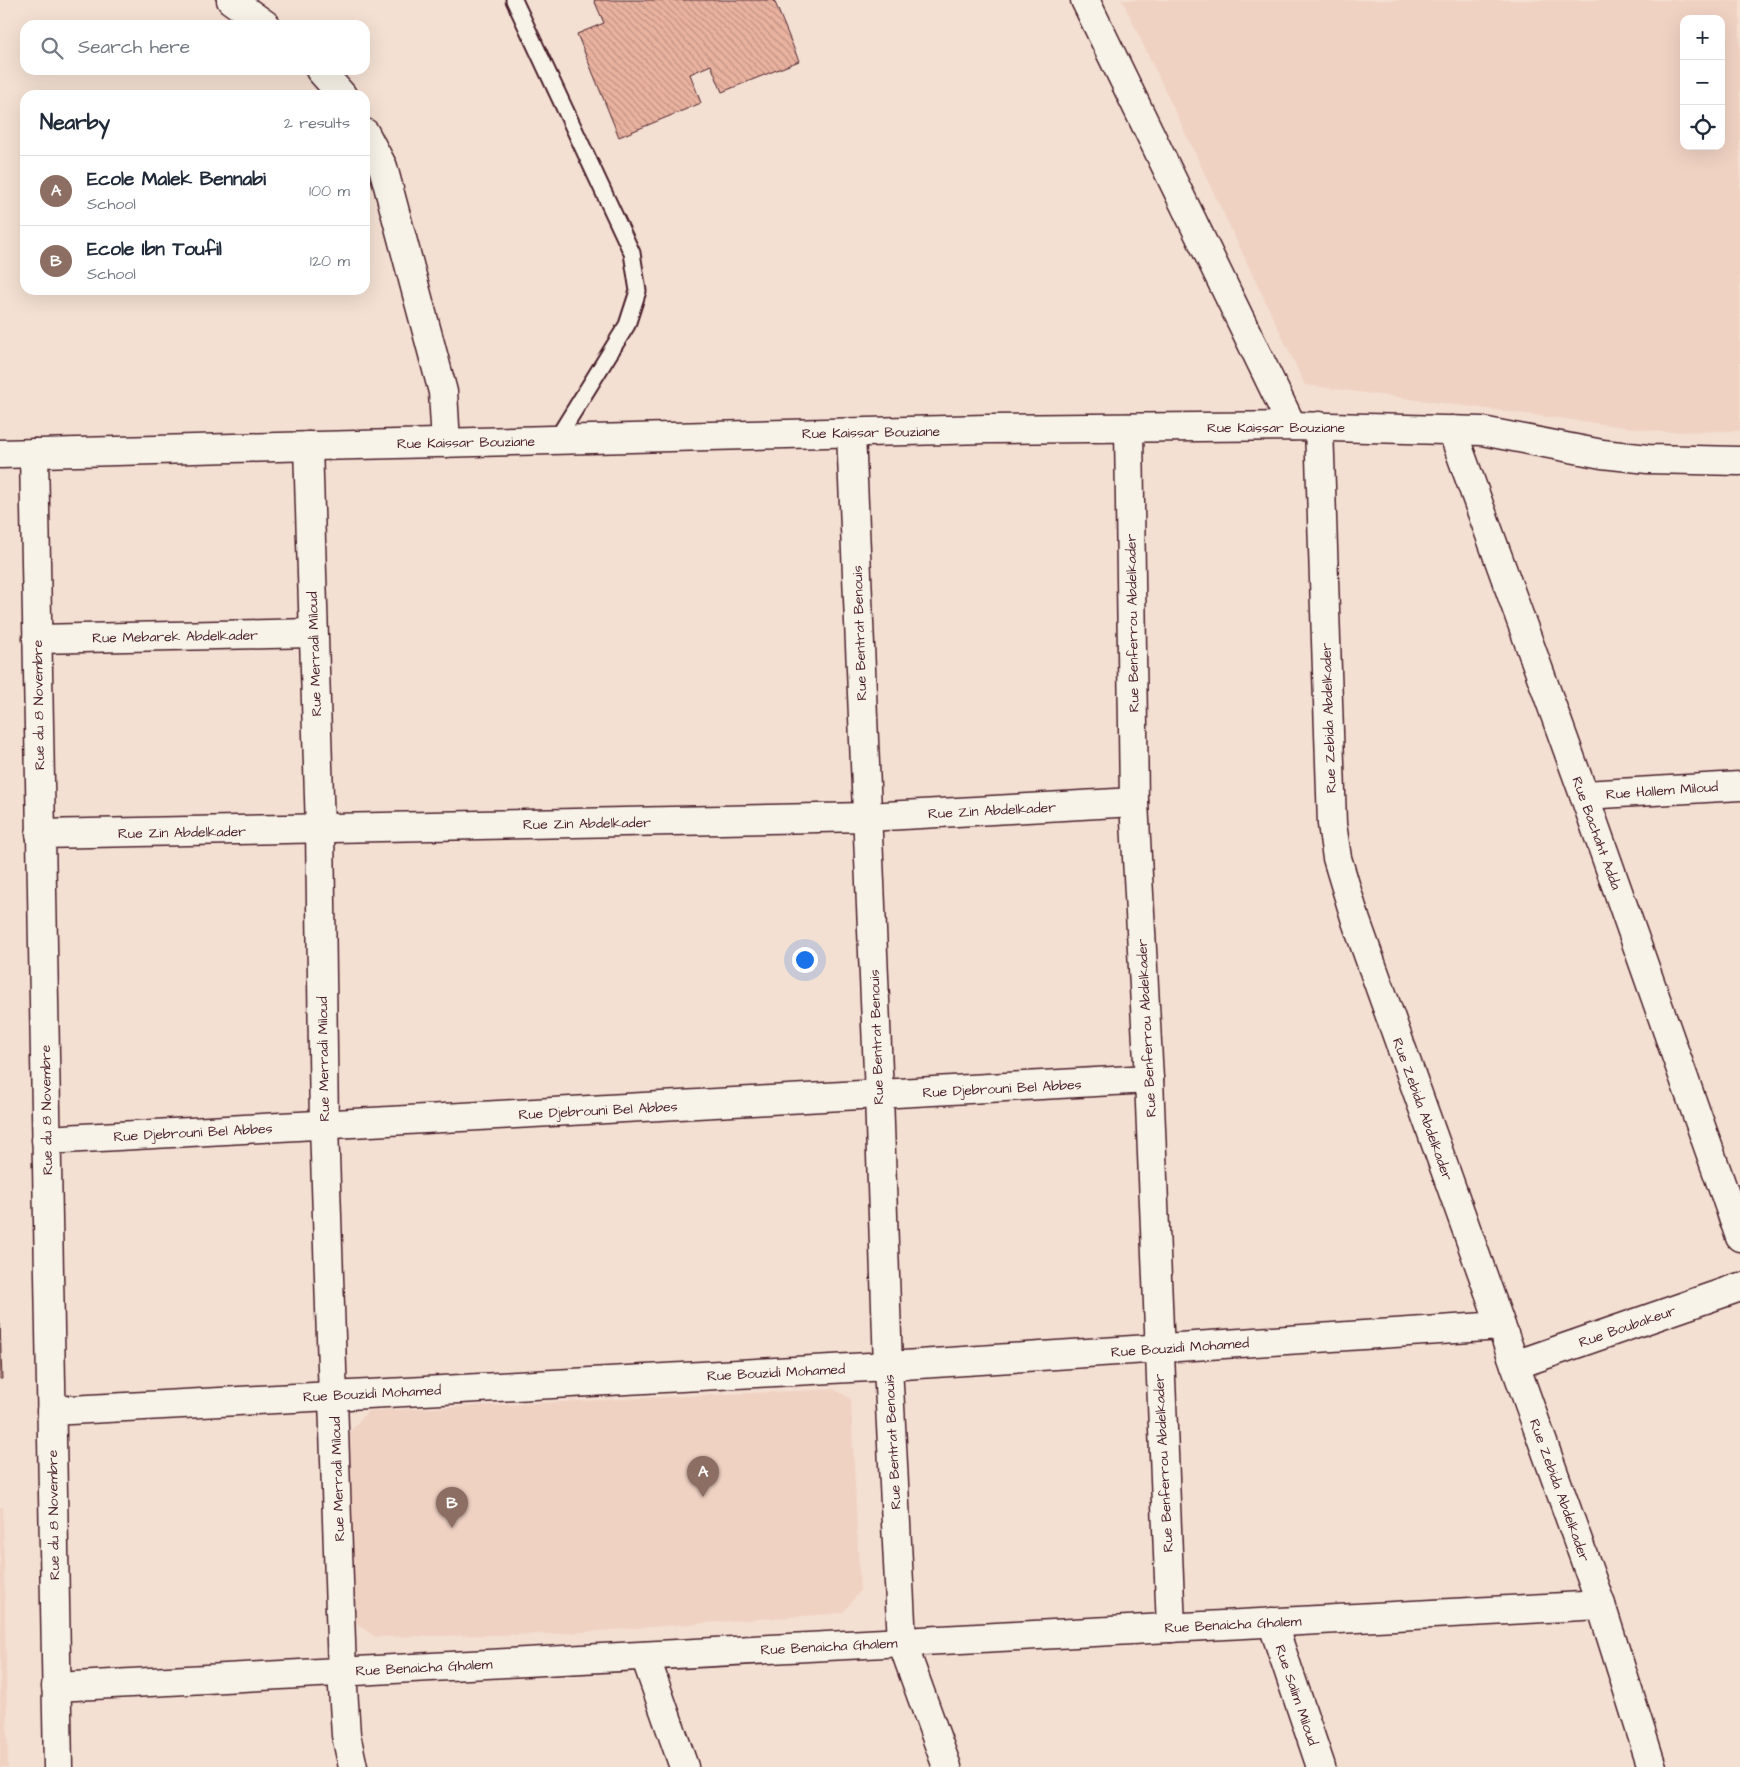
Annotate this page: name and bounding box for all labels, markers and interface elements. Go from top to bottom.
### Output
map controls [1680,15,1725,150]
button: + [1680,15,1725,60]
search box [20,20,370,75]
icon: search [38,34,66,62]
text: Search here [78,34,190,61]
button: − [1680,60,1725,105]
button: locate [1680,105,1725,150]
text: Nearby [40,108,110,137]
text: 2 results [284,112,350,134]
text: Ecole Malek Bennabi [87,166,266,193]
text: A [51,180,61,202]
text: 100 m [309,180,350,202]
text: School [87,193,136,215]
text: Ecole Ibn Toufil [87,236,222,263]
text: B [50,250,62,272]
text: 120 m [310,250,350,272]
text: School [87,263,136,285]
street label: Rue Kaissar Bouziane [1207,418,1346,438]
street label: Rue Kaissar Bouziane [802,422,941,444]
street label: Rue Kaissar Bouziane [397,432,536,454]
street label: Rue Benferrou Abdelkader [1121,533,1145,713]
street label: Rue Bentrat Benouis [848,565,872,701]
street label: Rue Merradi Miloud [303,591,327,717]
street label: Rue Mebarek Abdelkader [92,626,258,648]
street label: Rue du 8 Novembre [28,639,50,770]
street label: Rue Zebida Abdelkader [1316,642,1342,794]
street label: Rue Bachaht Adda [1566,774,1626,893]
street label: Rue Hallem Miloud [1605,777,1719,805]
street label: Rue Zin Abdelkader [928,798,1057,824]
street label: Rue Zin Abdelkader [523,813,651,835]
street label: Rue Zin Abdelkader [118,822,246,844]
street label: Rue Benferrou Abdelkader [1132,938,1162,1118]
your location [792,947,818,973]
street label: Rue Bentrat Benouis [865,969,889,1105]
street label: Rue Merradi Miloud [313,996,335,1122]
street label: Rue Zebida Abdelkader [1387,1035,1457,1184]
street label: Rue du 8 Novembre [36,1044,58,1175]
street label: Rue Djebrouni Bel Abbes [922,1075,1082,1103]
street label: Rue Djebrouni Bel Abbes [518,1097,678,1125]
street label: Rue Djebrouni Bel Abbes [113,1119,273,1147]
street label: Rue Boubakeur [1576,1301,1679,1353]
street label: Rue Bouzidi Mohamed [1110,1333,1250,1363]
street label: Rue Bouzidi Mohamed [706,1359,846,1387]
street label: Rue Benferrou Abdelkader [1149,1373,1179,1553]
street label: Rue Bentrat Benouis [879,1374,907,1510]
street label: Rue Bouzidi Mohamed [302,1380,442,1408]
street label: Rue Merradi Miloud [326,1416,350,1542]
street label: Rue Zebida Abdelkader [1524,1416,1594,1565]
street label: Rue du 8 Novembre [43,1449,65,1580]
pin: A [687,1456,719,1497]
pin: B [436,1487,468,1528]
street label: Rue Benaicha Ghalem [1164,1611,1302,1639]
street label: Rue Benaicha Ghalem [760,1633,898,1661]
street label: Rue Salim Miloud [1269,1642,1323,1748]
street label: Rue Benaicha Ghalem [355,1654,493,1682]

